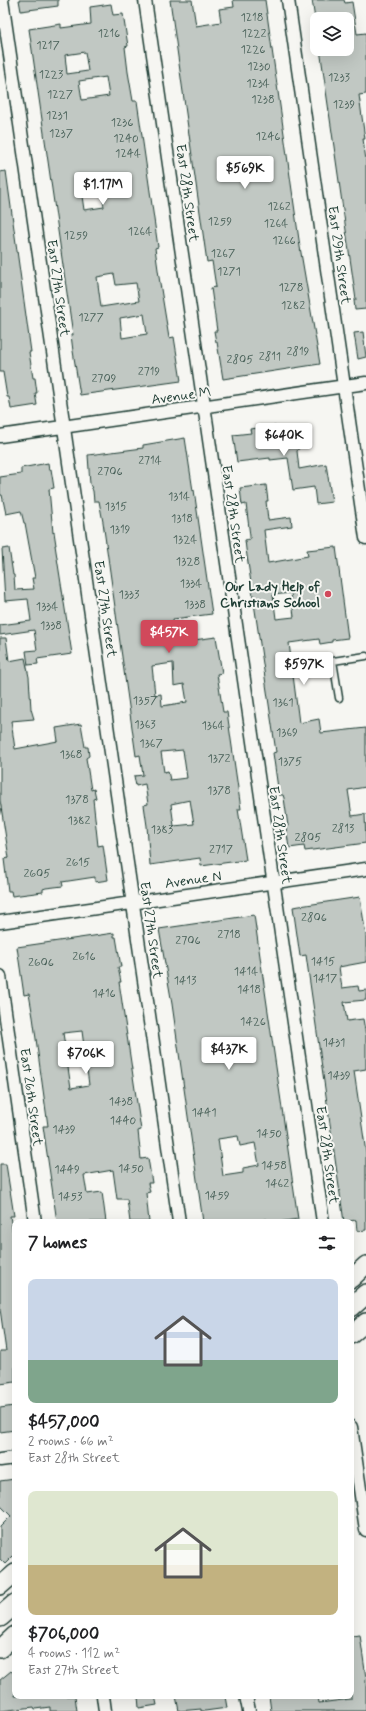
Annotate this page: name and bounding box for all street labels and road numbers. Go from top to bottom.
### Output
street label: East 28th Street [171,143,203,244]
street label: East 29th Street [323,205,355,306]
street label: East 27th Street [42,238,74,339]
street label: Avenue M [150,383,212,409]
street label: East 28th Street [217,464,249,565]
street label: East 27th Street [89,559,121,660]
street label: East 28th Street [264,785,296,886]
street label: Avenue N [164,867,223,893]
street label: East 27th Street [135,880,167,981]
street label: East 26th Street [15,1047,47,1148]
street label: East 28th Street [311,1105,343,1206]

